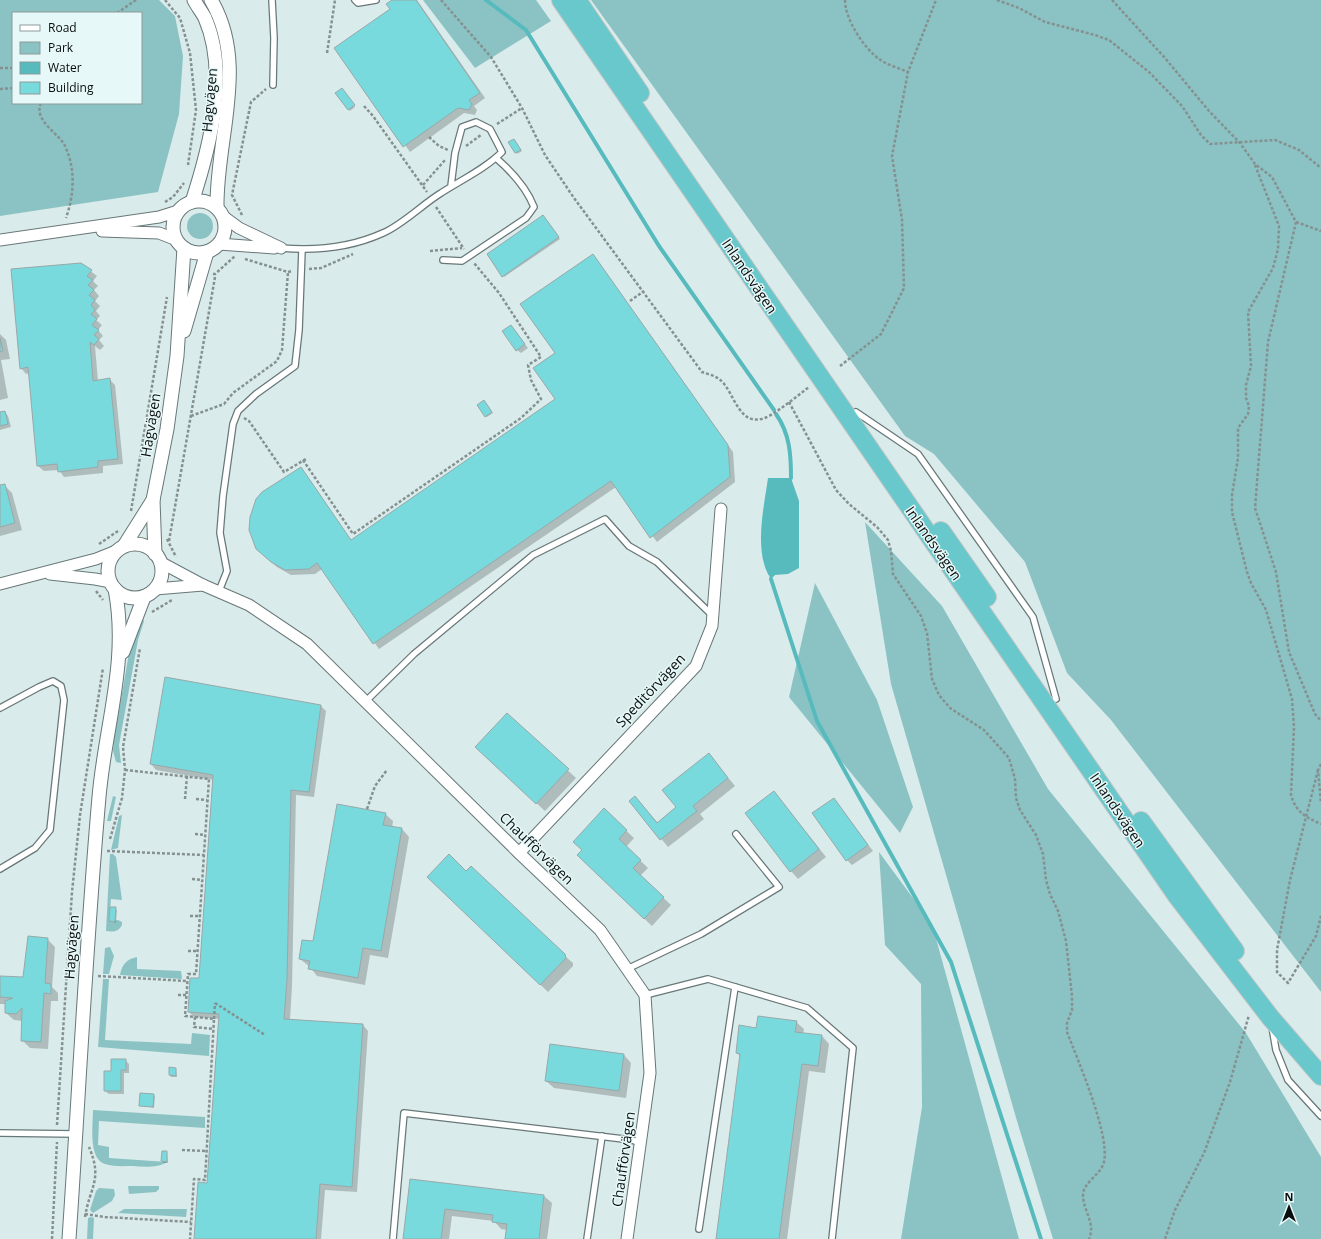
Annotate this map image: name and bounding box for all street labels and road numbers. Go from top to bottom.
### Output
street label: Hagvägen [197,67,221,133]
street label: Inlandsvägen [718,235,782,317]
street label: Hagvägen [136,392,164,458]
street label: Inlandsvägen [901,502,967,584]
street label: Speditörvägen [611,649,689,731]
street label: Inlandsvägen [1086,769,1150,851]
street label: Chaufförvägen [496,808,578,888]
street label: Hagvägen [59,914,83,980]
street label: Chaufförvägen [607,1110,639,1208]

